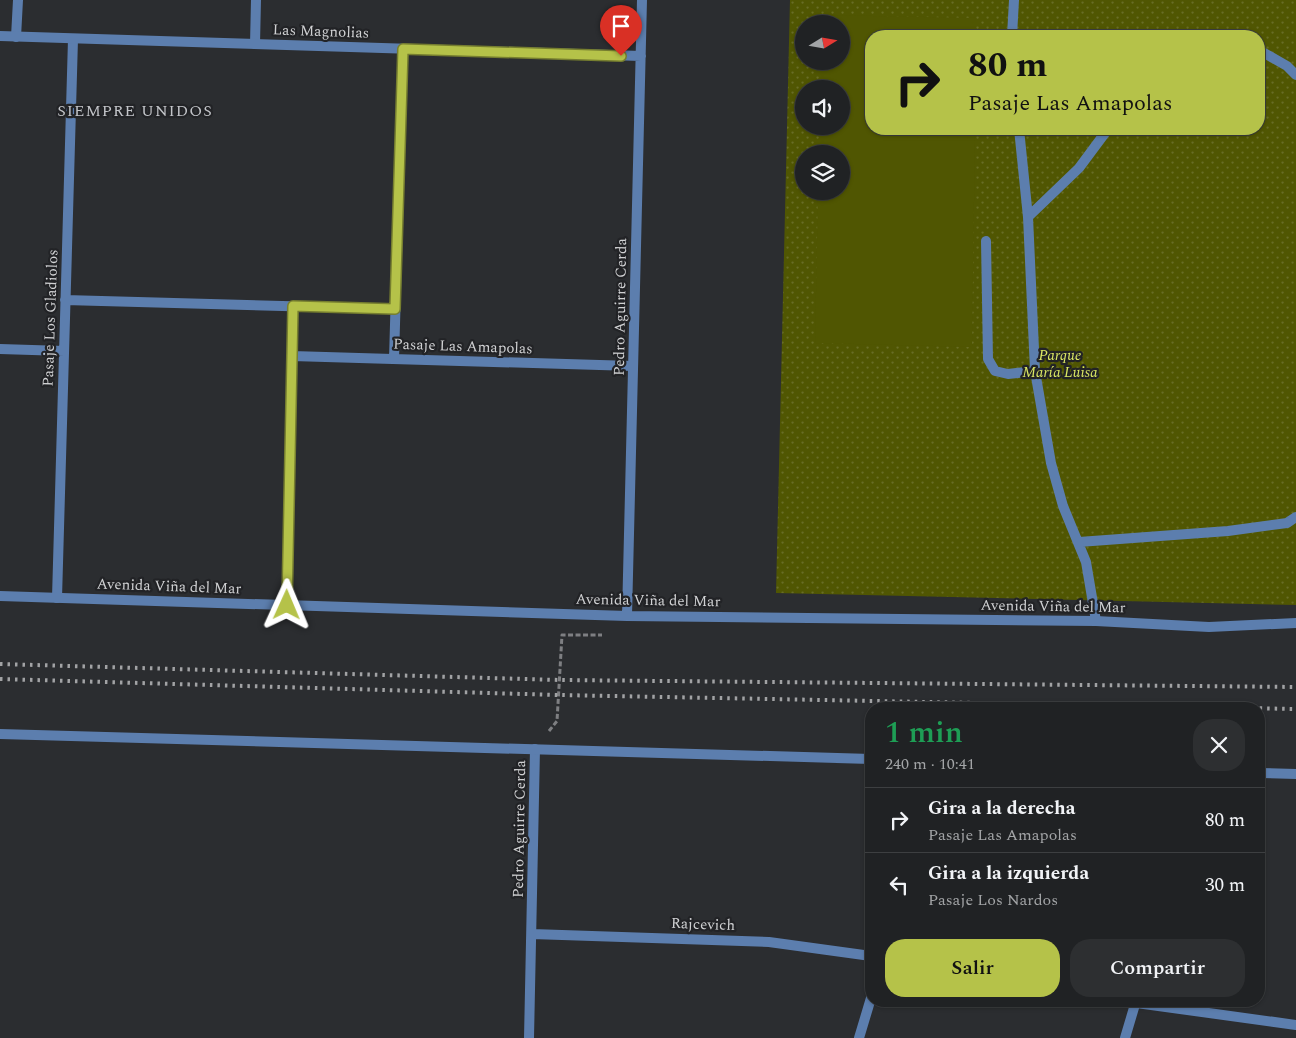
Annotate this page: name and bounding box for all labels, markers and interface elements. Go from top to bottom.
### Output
pin [600,5,642,56]
icon: arrive [607,12,635,40]
north arrow [795,15,850,70]
map controls [795,15,850,200]
street label: Las Magnolias [272,18,370,45]
text: 80 m [968,39,1048,92]
icon: right [885,50,950,115]
button: sound [795,80,850,135]
text: Pasaje Las Amapolas [968,87,1173,120]
district label: SIEMPRE UNIDOS [57,99,213,123]
button: layers [795,145,850,200]
street label: Pedro Aguirre Cerda [608,237,633,376]
street label: Pasaje Los Gladiolos [37,249,64,387]
street label: Pasaje Las Amapolas [393,333,533,360]
park label: Parque María Luisa [1022,344,1098,384]
street label: Avenida Viña del Mar [96,572,242,601]
position arrow [260,578,312,630]
street label: Avenida Viña del Mar [575,588,721,613]
street label: Avenida Viña del Mar [980,594,1126,619]
text: 1 min [885,710,963,756]
button: close [1193,719,1245,771]
text: 240 m · 10:41 [885,752,975,776]
street label: Pedro Aguirre Cerda [507,759,532,898]
text: Gira a la derecha [928,794,1075,823]
icon: right [885,806,913,834]
text: 80 m [1205,806,1245,835]
text: Pasaje Las Amapolas [928,823,1077,847]
text: Gira a la izquierda [928,859,1089,888]
icon: left [885,871,913,899]
text: 30 m [1205,871,1245,900]
text: Pasaje Los Nardos [928,888,1058,912]
street label: Rajcevich [670,912,736,937]
button: Salir [885,939,1060,997]
button: Compartir [1070,939,1245,997]

